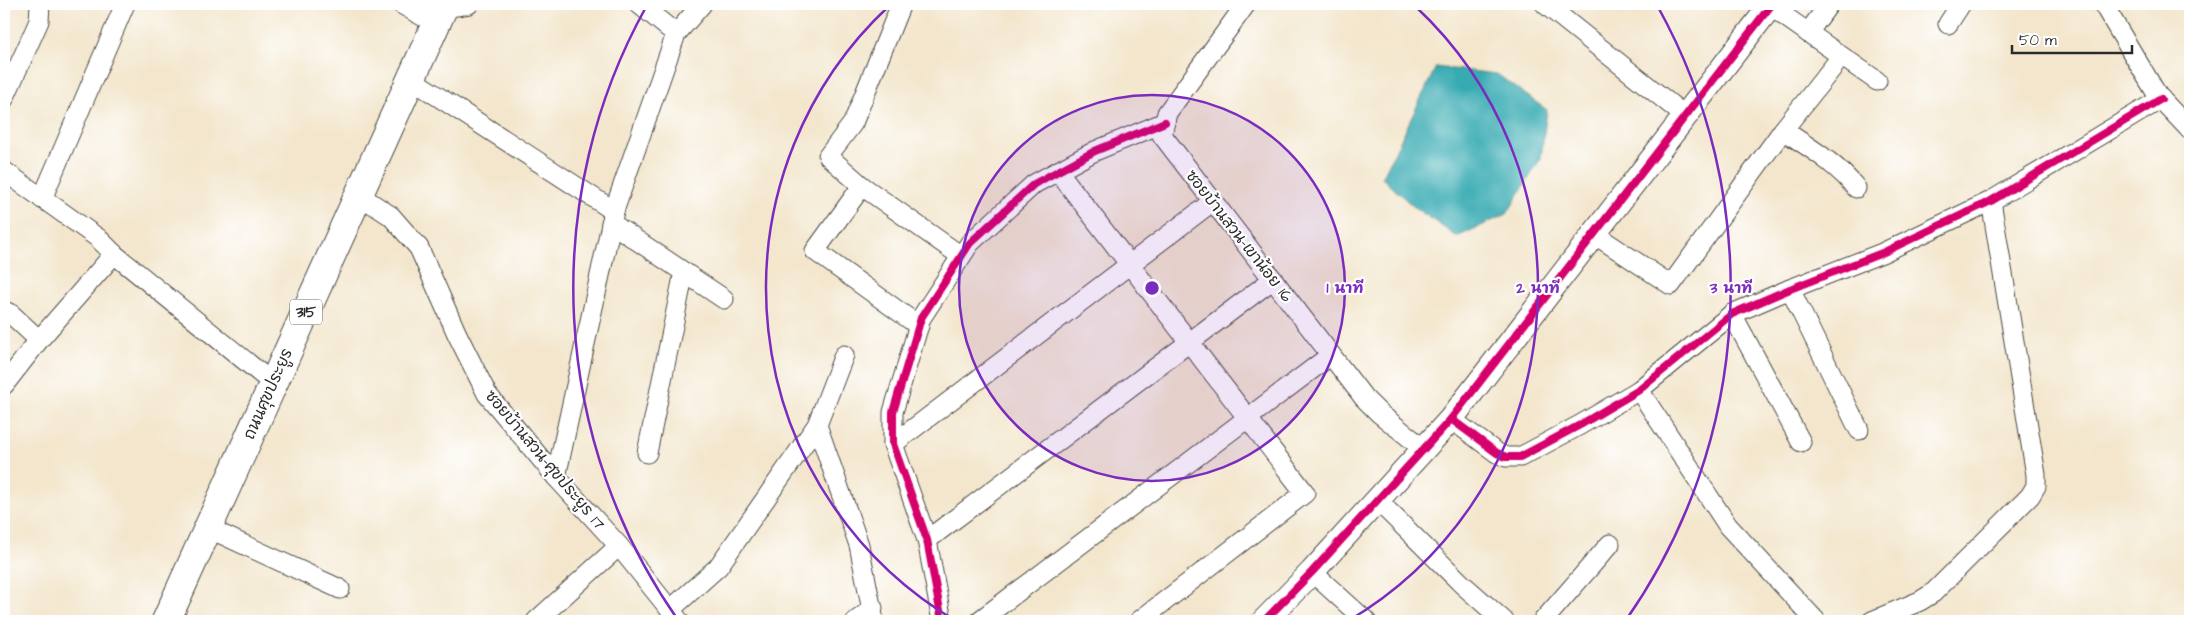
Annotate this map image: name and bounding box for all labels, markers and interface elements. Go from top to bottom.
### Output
scale bar [2012,22,2132,54]
text: 50 m [2019,30,2057,51]
street label: ซอยบ้านสวน-เขาน้อย 16 [1180,165,1298,307]
text: 1 นาที [1327,278,1364,299]
text: 2 นาที [1515,278,1560,299]
text: 3 นาที [1709,278,1753,299]
centre of rings [1143,279,1161,297]
road number: 315 [290,300,322,324]
street label: ถนนศุขประยูร [238,345,299,443]
street label: ซอยบ้านสวน-ศุขประยูร 17 [479,386,610,535]

